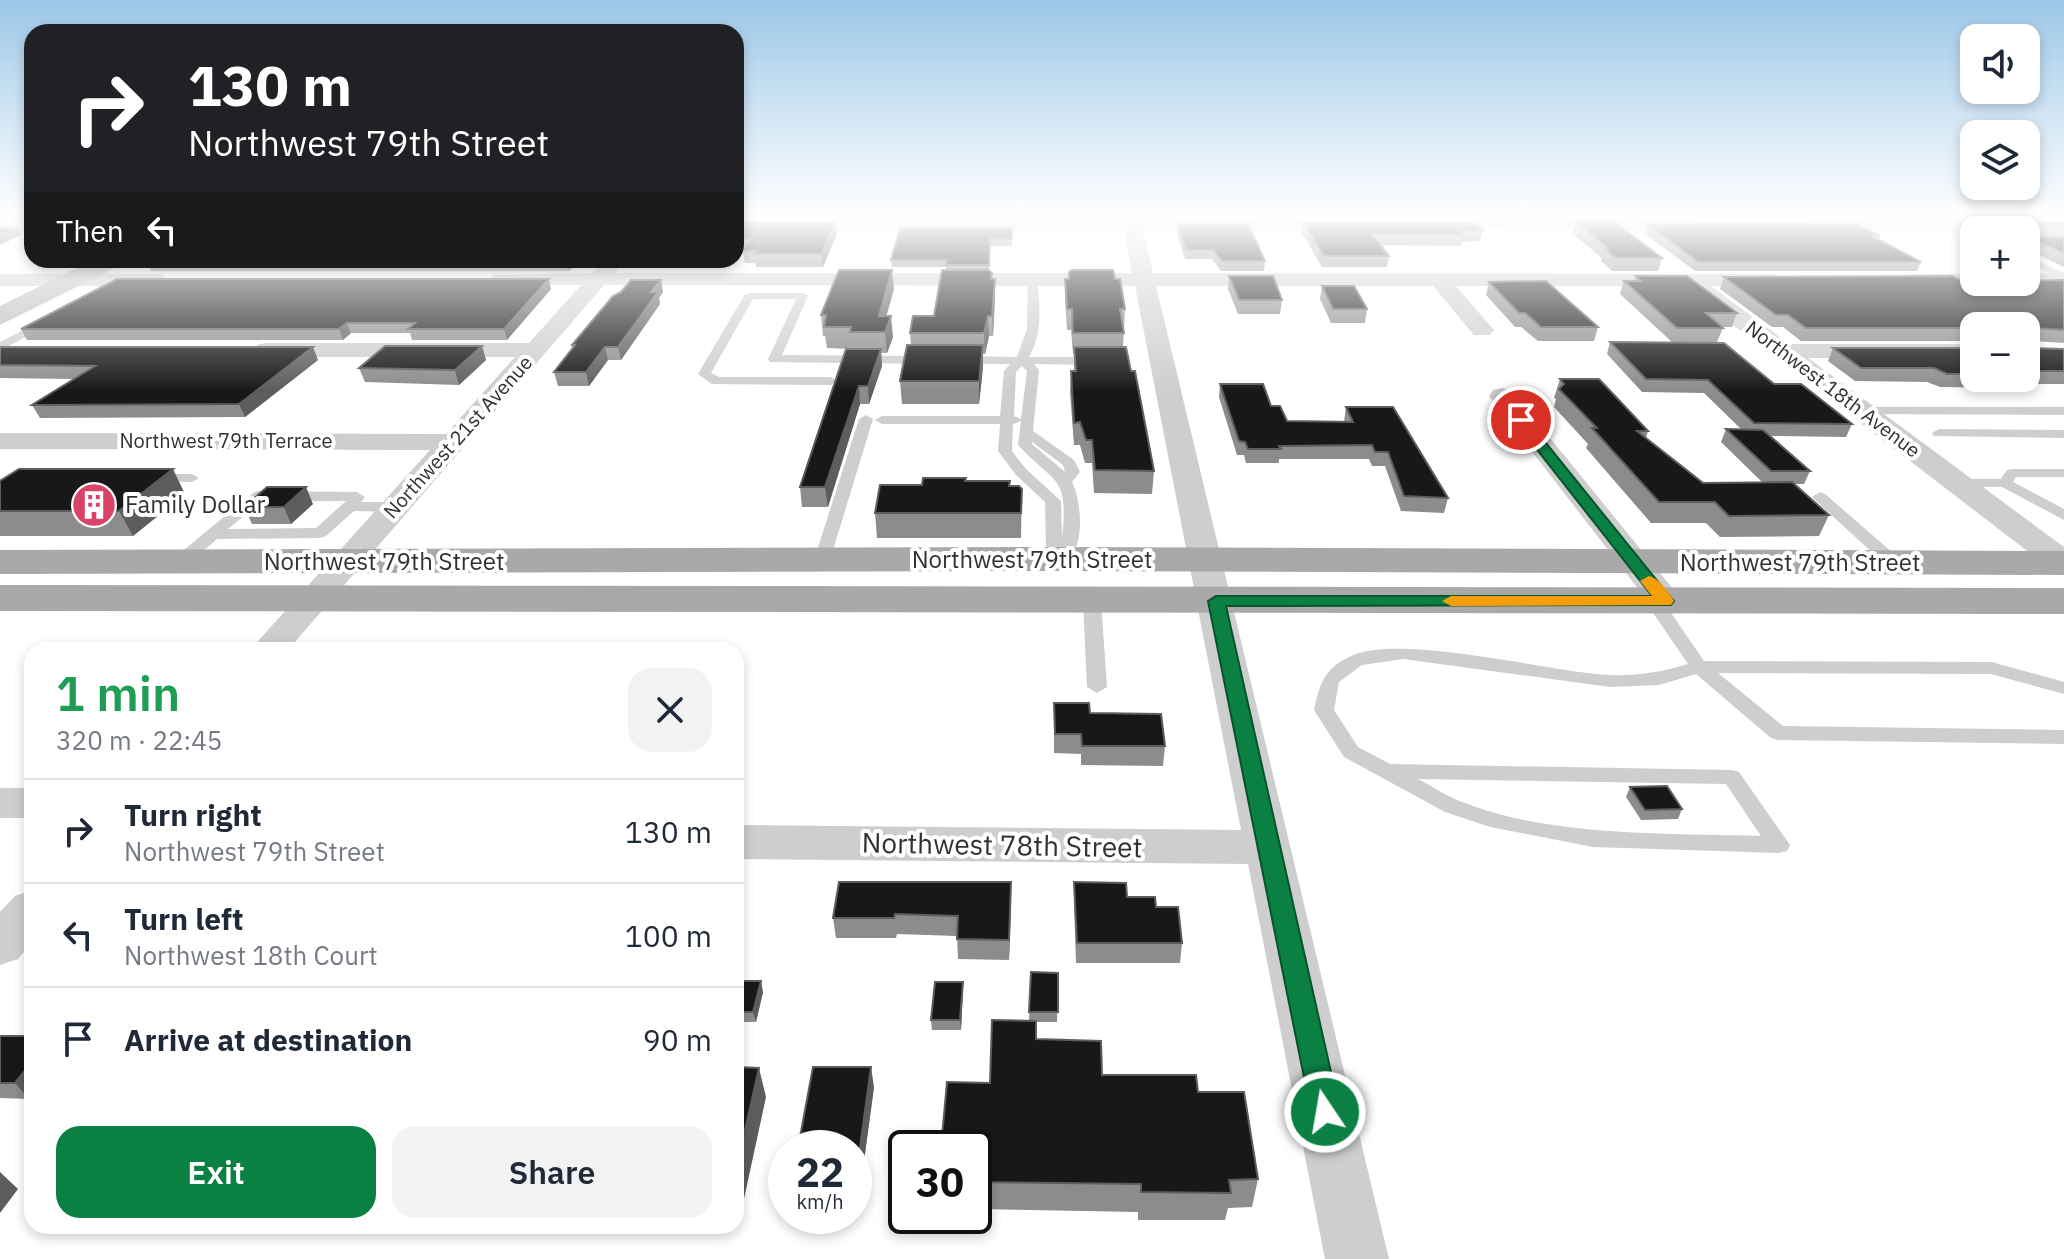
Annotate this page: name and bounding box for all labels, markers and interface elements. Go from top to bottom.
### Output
map controls [1960,24,2040,392]
button: sound [1960,24,2040,104]
text: 130 m [188,49,352,121]
icon: right [56,56,160,160]
text: Northwest 79th Street [188,119,549,166]
button: layers [1960,120,2040,200]
icon: left [140,208,184,252]
text: Then [56,211,124,250]
button: + [1960,216,2040,296]
button: − [1960,312,2040,392]
street label: Northwest 18th Avenue [1740,314,1926,463]
street label: Northwest 21st Avenue [377,349,538,524]
pin [1487,386,1555,454]
icon: arrive [1499,398,1543,442]
street label: Northwest 79th Terrace [119,427,333,454]
building icon: Family Dollar [70,481,118,529]
place label: Family Dollar [125,488,265,520]
street label: Northwest 79th Street [912,543,1152,575]
street label: Northwest 79th Street [264,545,504,577]
street label: Northwest 79th Street [1680,546,1920,578]
text: 1 min [56,662,180,724]
button: close [628,668,712,752]
text: 320 m · 22:45 [56,723,222,757]
text: Turn right [124,795,262,834]
icon: right [56,809,100,853]
text: 130 m [625,812,712,851]
street label: Northwest 78th Street [861,824,1143,865]
text: Northwest 79th Street [124,834,385,868]
text: Turn left [124,899,243,938]
icon: left [56,913,100,957]
text: 100 m [625,916,712,955]
text: Northwest 18th Court [124,938,378,972]
icon: arrive [56,1017,100,1061]
text: Arrive at destination [124,1020,412,1059]
text: 90 m [643,1020,712,1059]
position arrow [1283,1070,1367,1154]
button: Exit [56,1126,376,1218]
button: Share [392,1126,712,1218]
speed limit sign: 30 [888,1130,992,1234]
text: 22 [796,1146,844,1198]
text: km/h [796,1188,844,1215]

